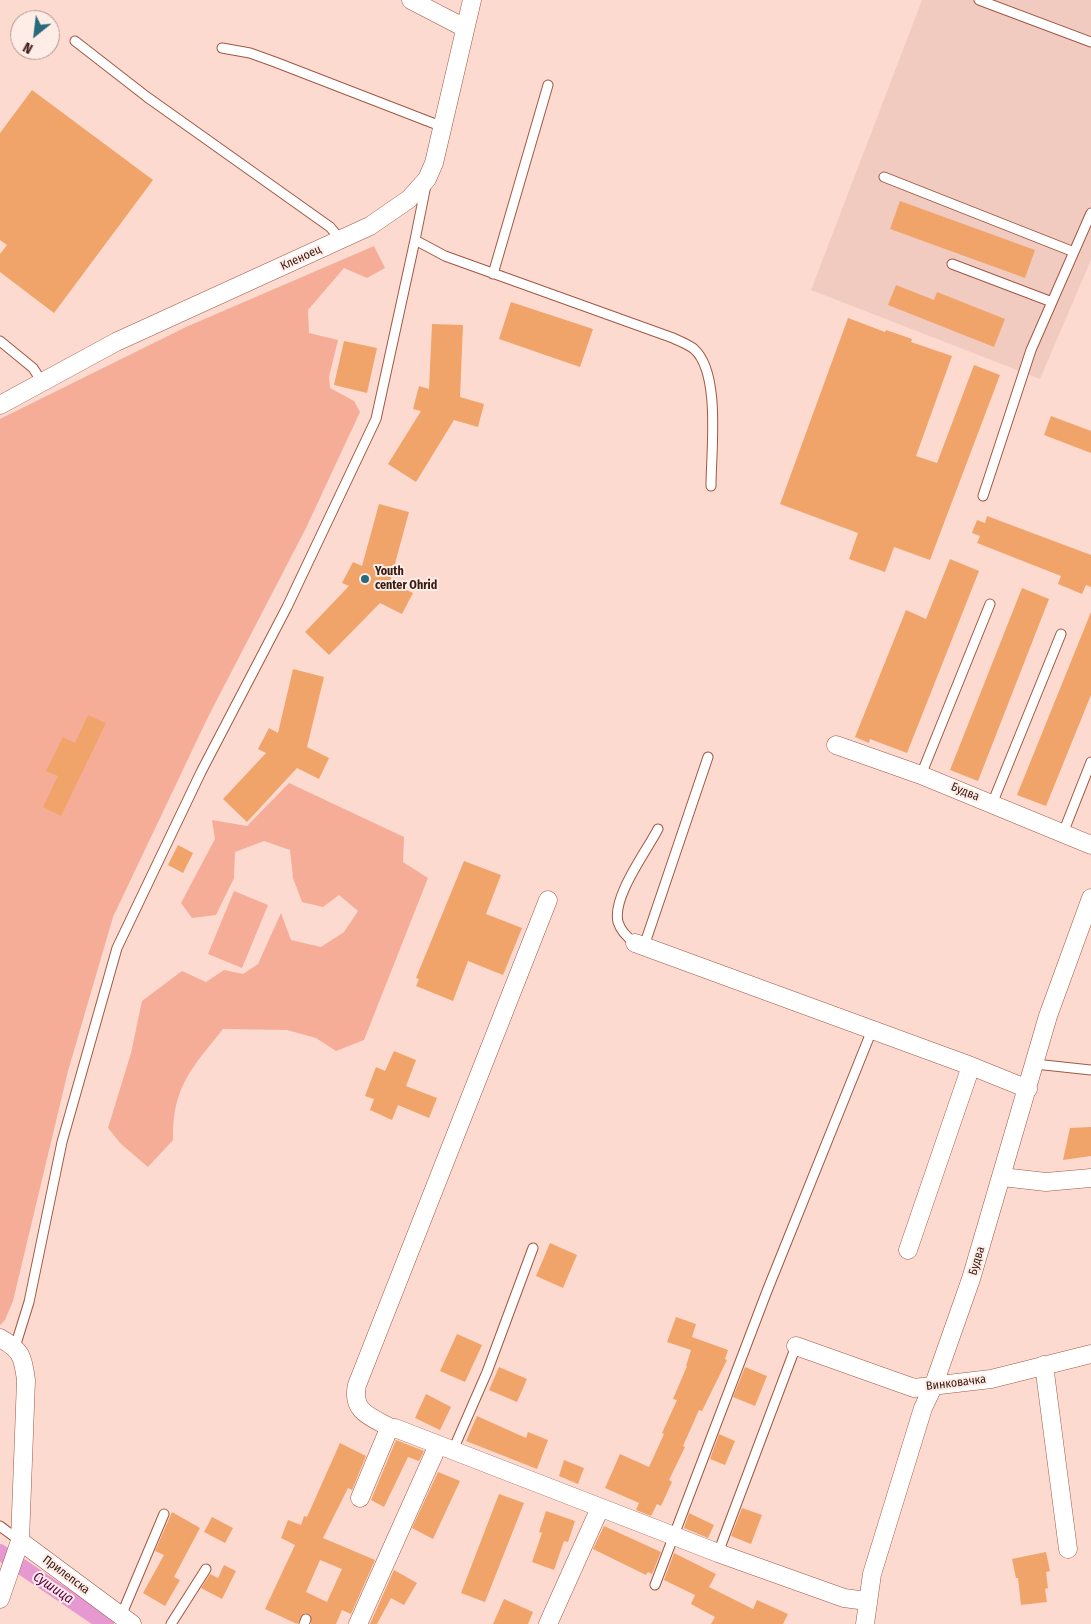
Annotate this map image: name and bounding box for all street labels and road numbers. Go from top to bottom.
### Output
street label: Кленоец [278,242,324,274]
street label: Будва [949,780,981,804]
street label: Будва [966,1245,988,1277]
street label: Винковачка [925,1372,987,1394]
street label: Прилепска [40,1553,92,1597]

